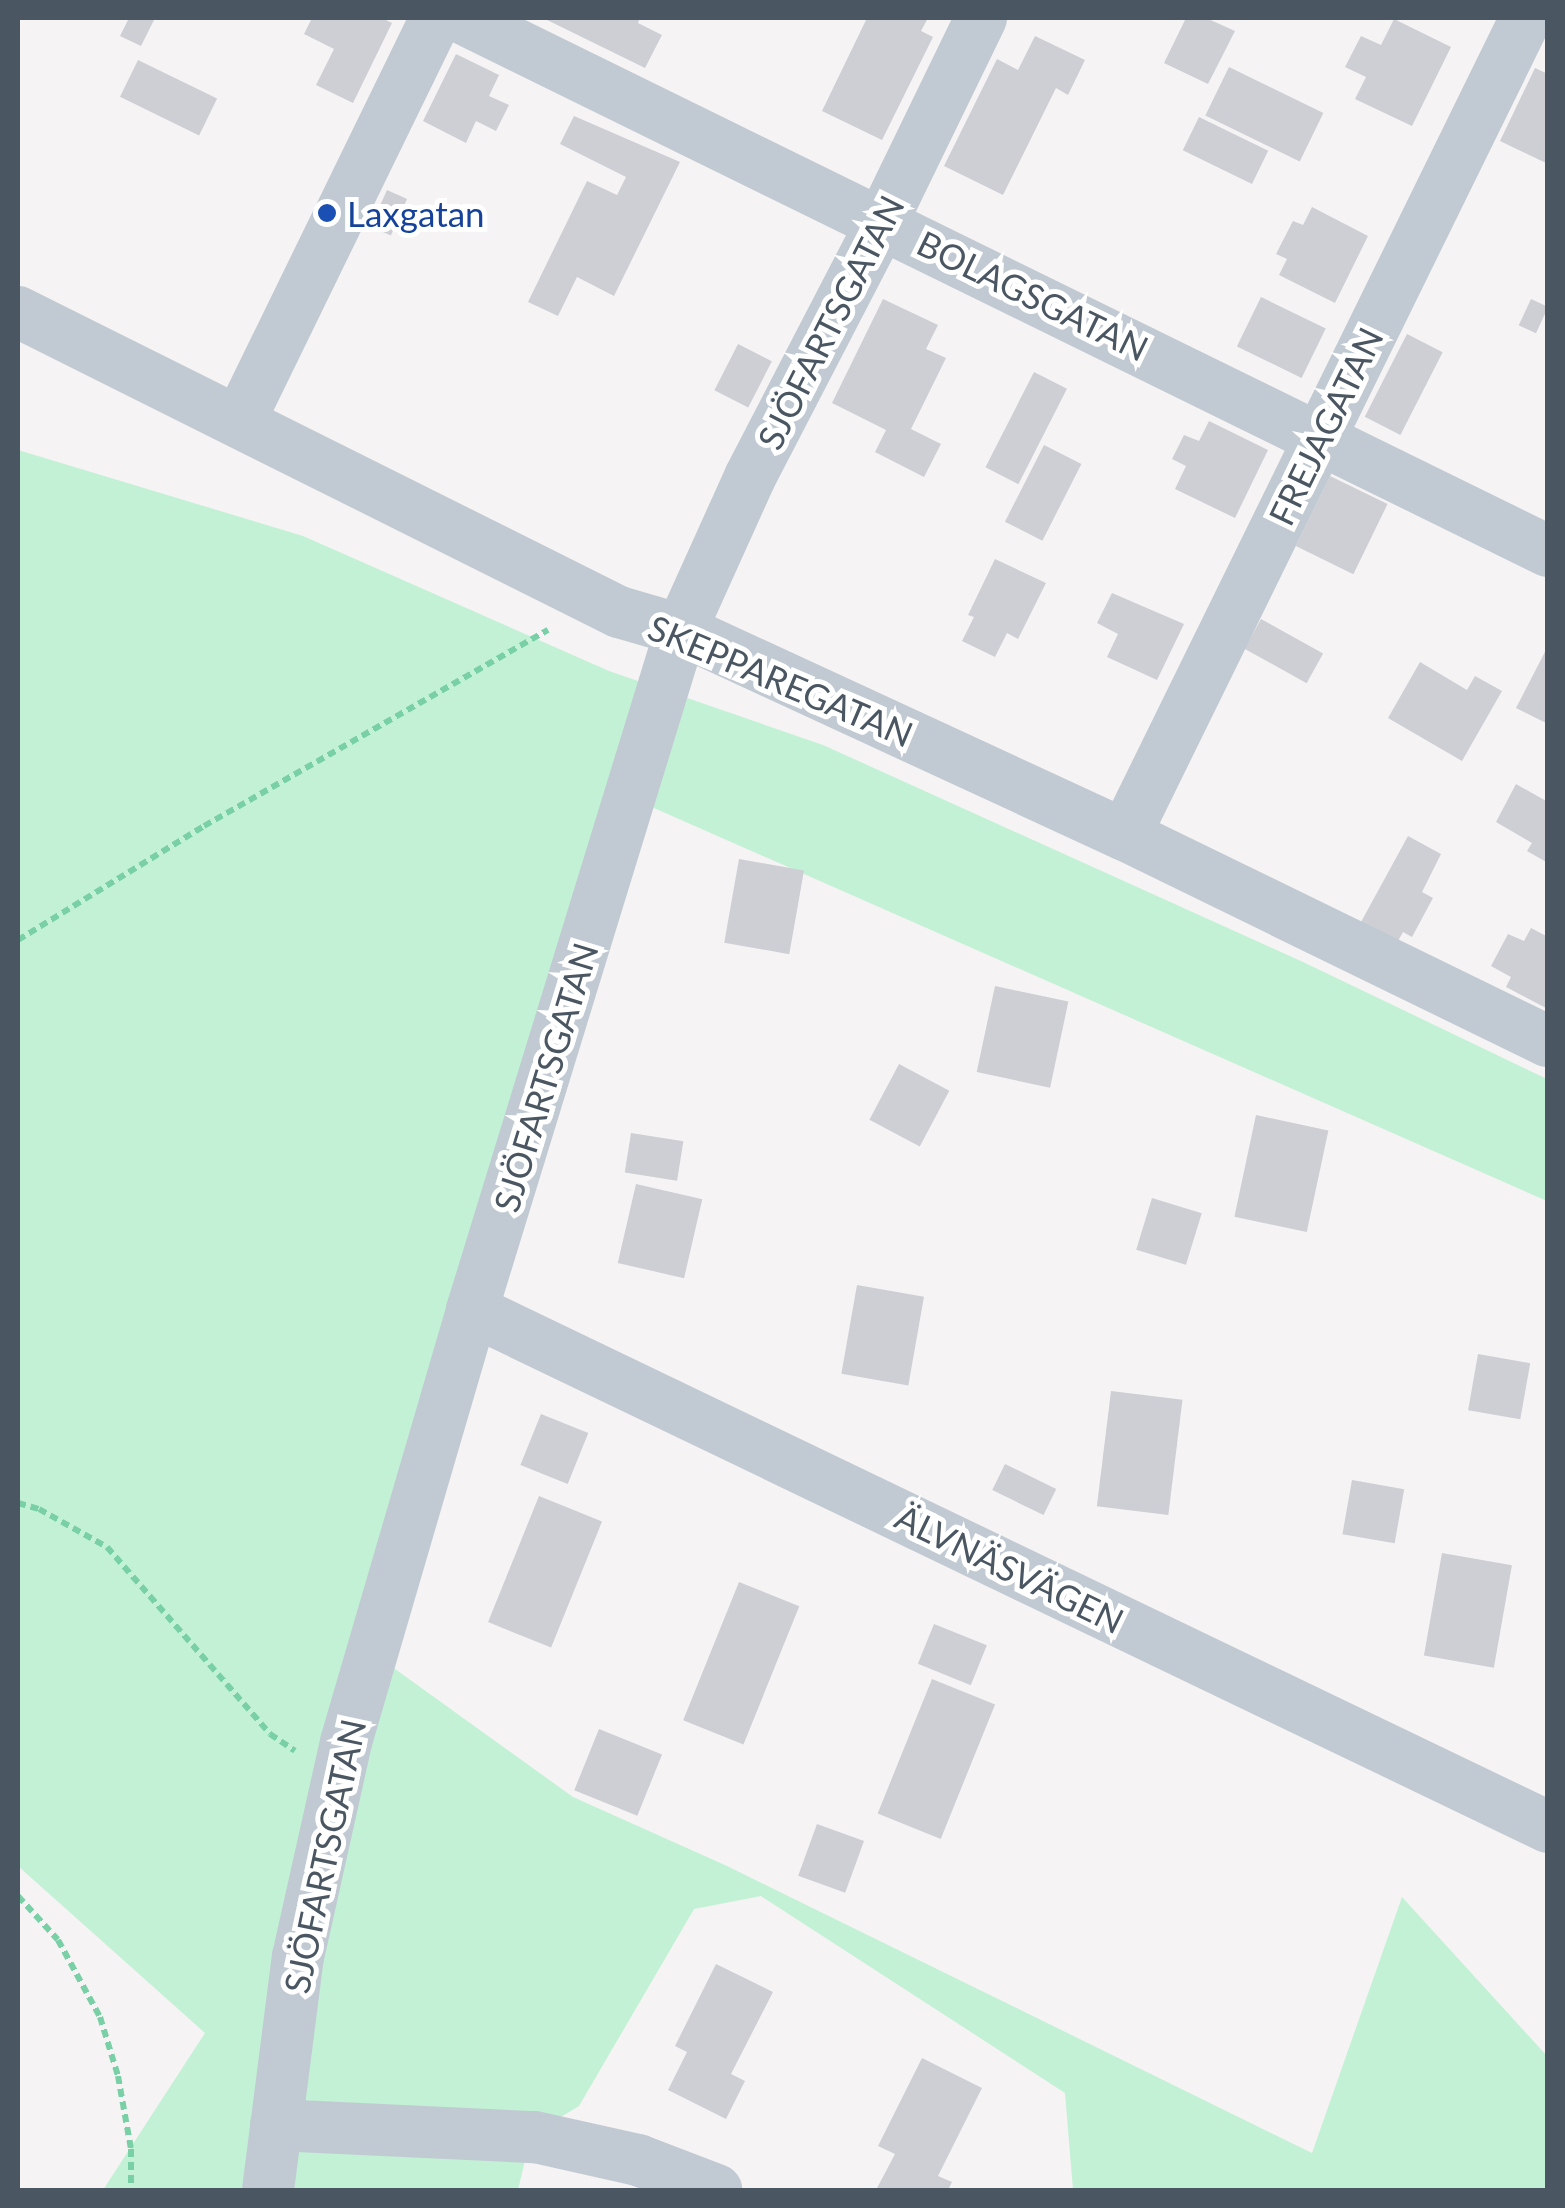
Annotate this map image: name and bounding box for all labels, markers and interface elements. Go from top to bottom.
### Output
street label: SJÖFARTSGATAN [748,188,912,456]
place label: Laxgatan [347,192,485,234]
marker: Laxgatan [316,202,338,224]
street label: BOLAGSGATAN [911,221,1155,369]
street label: FREJAGATAN [1259,320,1391,532]
street label: SKEPPAREGATAN [642,605,920,755]
street label: SJÖFARTSGATAN [484,937,606,1217]
street label: ÄLVNÄSVÄGEN [889,1495,1131,1641]
street label: SJÖFARTSGATAN [274,1715,374,1997]

